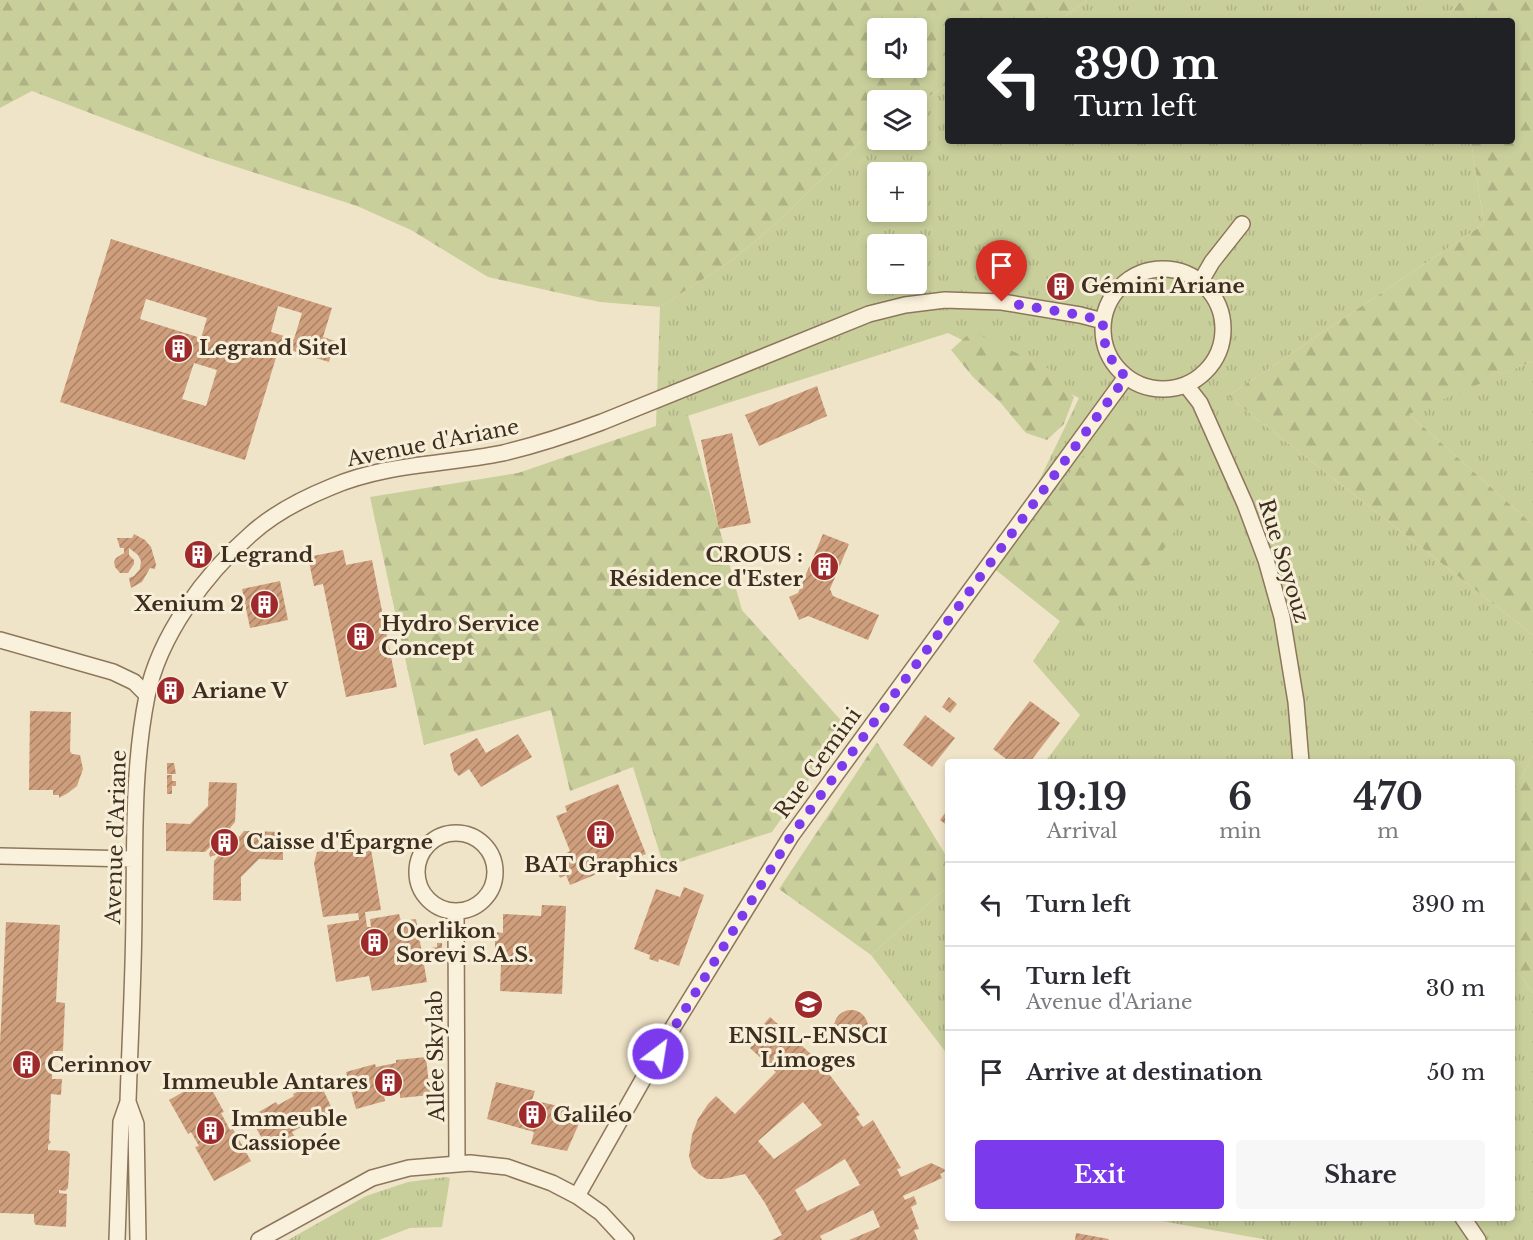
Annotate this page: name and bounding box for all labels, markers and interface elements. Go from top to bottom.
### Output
map controls [867,18,927,294]
button: sound [867,18,927,78]
text: 390 m [1074,38,1218,90]
icon: left [975,42,1053,120]
button: layers [867,90,927,150]
text: Turn left [1074,90,1197,123]
button: + [867,162,927,222]
button: − [867,234,927,294]
pin [976,240,1027,302]
icon: arrive [985,249,1018,282]
building icon: Gémini Ariane [1044,270,1076,302]
place label: Gémini Ariane [1081,273,1245,299]
building icon: Legrand Sitel [162,332,194,364]
place label: Legrand Sitel [199,335,348,361]
street label: Avenue d'Ariane [344,414,521,473]
street label: Rue Soyouz [1253,496,1315,626]
building icon: Legrand [183,539,215,571]
place label: Legrand [220,542,314,568]
place label: CROUS : Résidence d'Ester [609,542,804,592]
building icon: CROUS : Résidence d'Ester [808,551,840,583]
building icon: Xenium 2 [249,588,281,620]
place label: Xenium 2 [133,591,244,617]
place label: Hydro Service Concept [381,611,539,661]
building icon: Hydro Service Concept [344,620,376,652]
building icon: Ariane V [155,675,187,707]
place label: Ariane V [191,678,289,704]
street label: Rue Gemini [769,703,867,823]
street label: Avenue d'Ariane [100,749,132,926]
text: 19:19 [1037,775,1127,820]
text: 6 [1228,775,1252,820]
text: 470 [1353,775,1423,820]
building icon: BAT Graphics [585,818,617,850]
text: Arrival [1047,819,1118,843]
text: min [1219,819,1261,843]
text: m [1377,819,1399,843]
building icon: Caisse d'Épargne [209,826,241,858]
place label: Caisse d'Épargne [246,829,433,855]
place label: BAT Graphics [524,852,678,878]
icon: left [975,888,1008,921]
text: Turn left [1026,891,1131,918]
text: 390 m [1412,891,1485,918]
place label: Oerlikon Sorevi S.A.S. [396,918,534,968]
building icon: Oerlikon Sorevi S.A.S. [359,927,391,959]
text: Turn left [1026,963,1131,990]
icon: left [975,972,1008,1005]
text: 30 m [1426,975,1485,1002]
school or university icon: ENSIL-ENSCI Limoges [792,989,824,1021]
street label: Allée Skylab [422,990,450,1123]
text: Avenue d'Ariane [1026,990,1192,1014]
position arrow [626,1022,690,1086]
place label: ENSIL-ENSCI Limoges [728,1023,888,1073]
building icon: Cerinnov [10,1049,42,1081]
place label: Cerinnov [47,1052,152,1078]
icon: arrive [975,1056,1008,1089]
text: Arrive at destination [1026,1059,1263,1086]
text: 50 m [1427,1059,1485,1086]
building icon: Immeuble Antares [373,1066,405,1098]
place label: Immeuble Antares [162,1069,368,1095]
building icon: Galiléo [516,1099,548,1131]
place label: Galiléo [553,1102,632,1128]
place label: Immeuble Cassiopée [231,1106,348,1156]
building icon: Immeuble Cassiopée [194,1115,226,1147]
button: Exit [975,1140,1224,1209]
button: Share [1236,1140,1485,1209]

